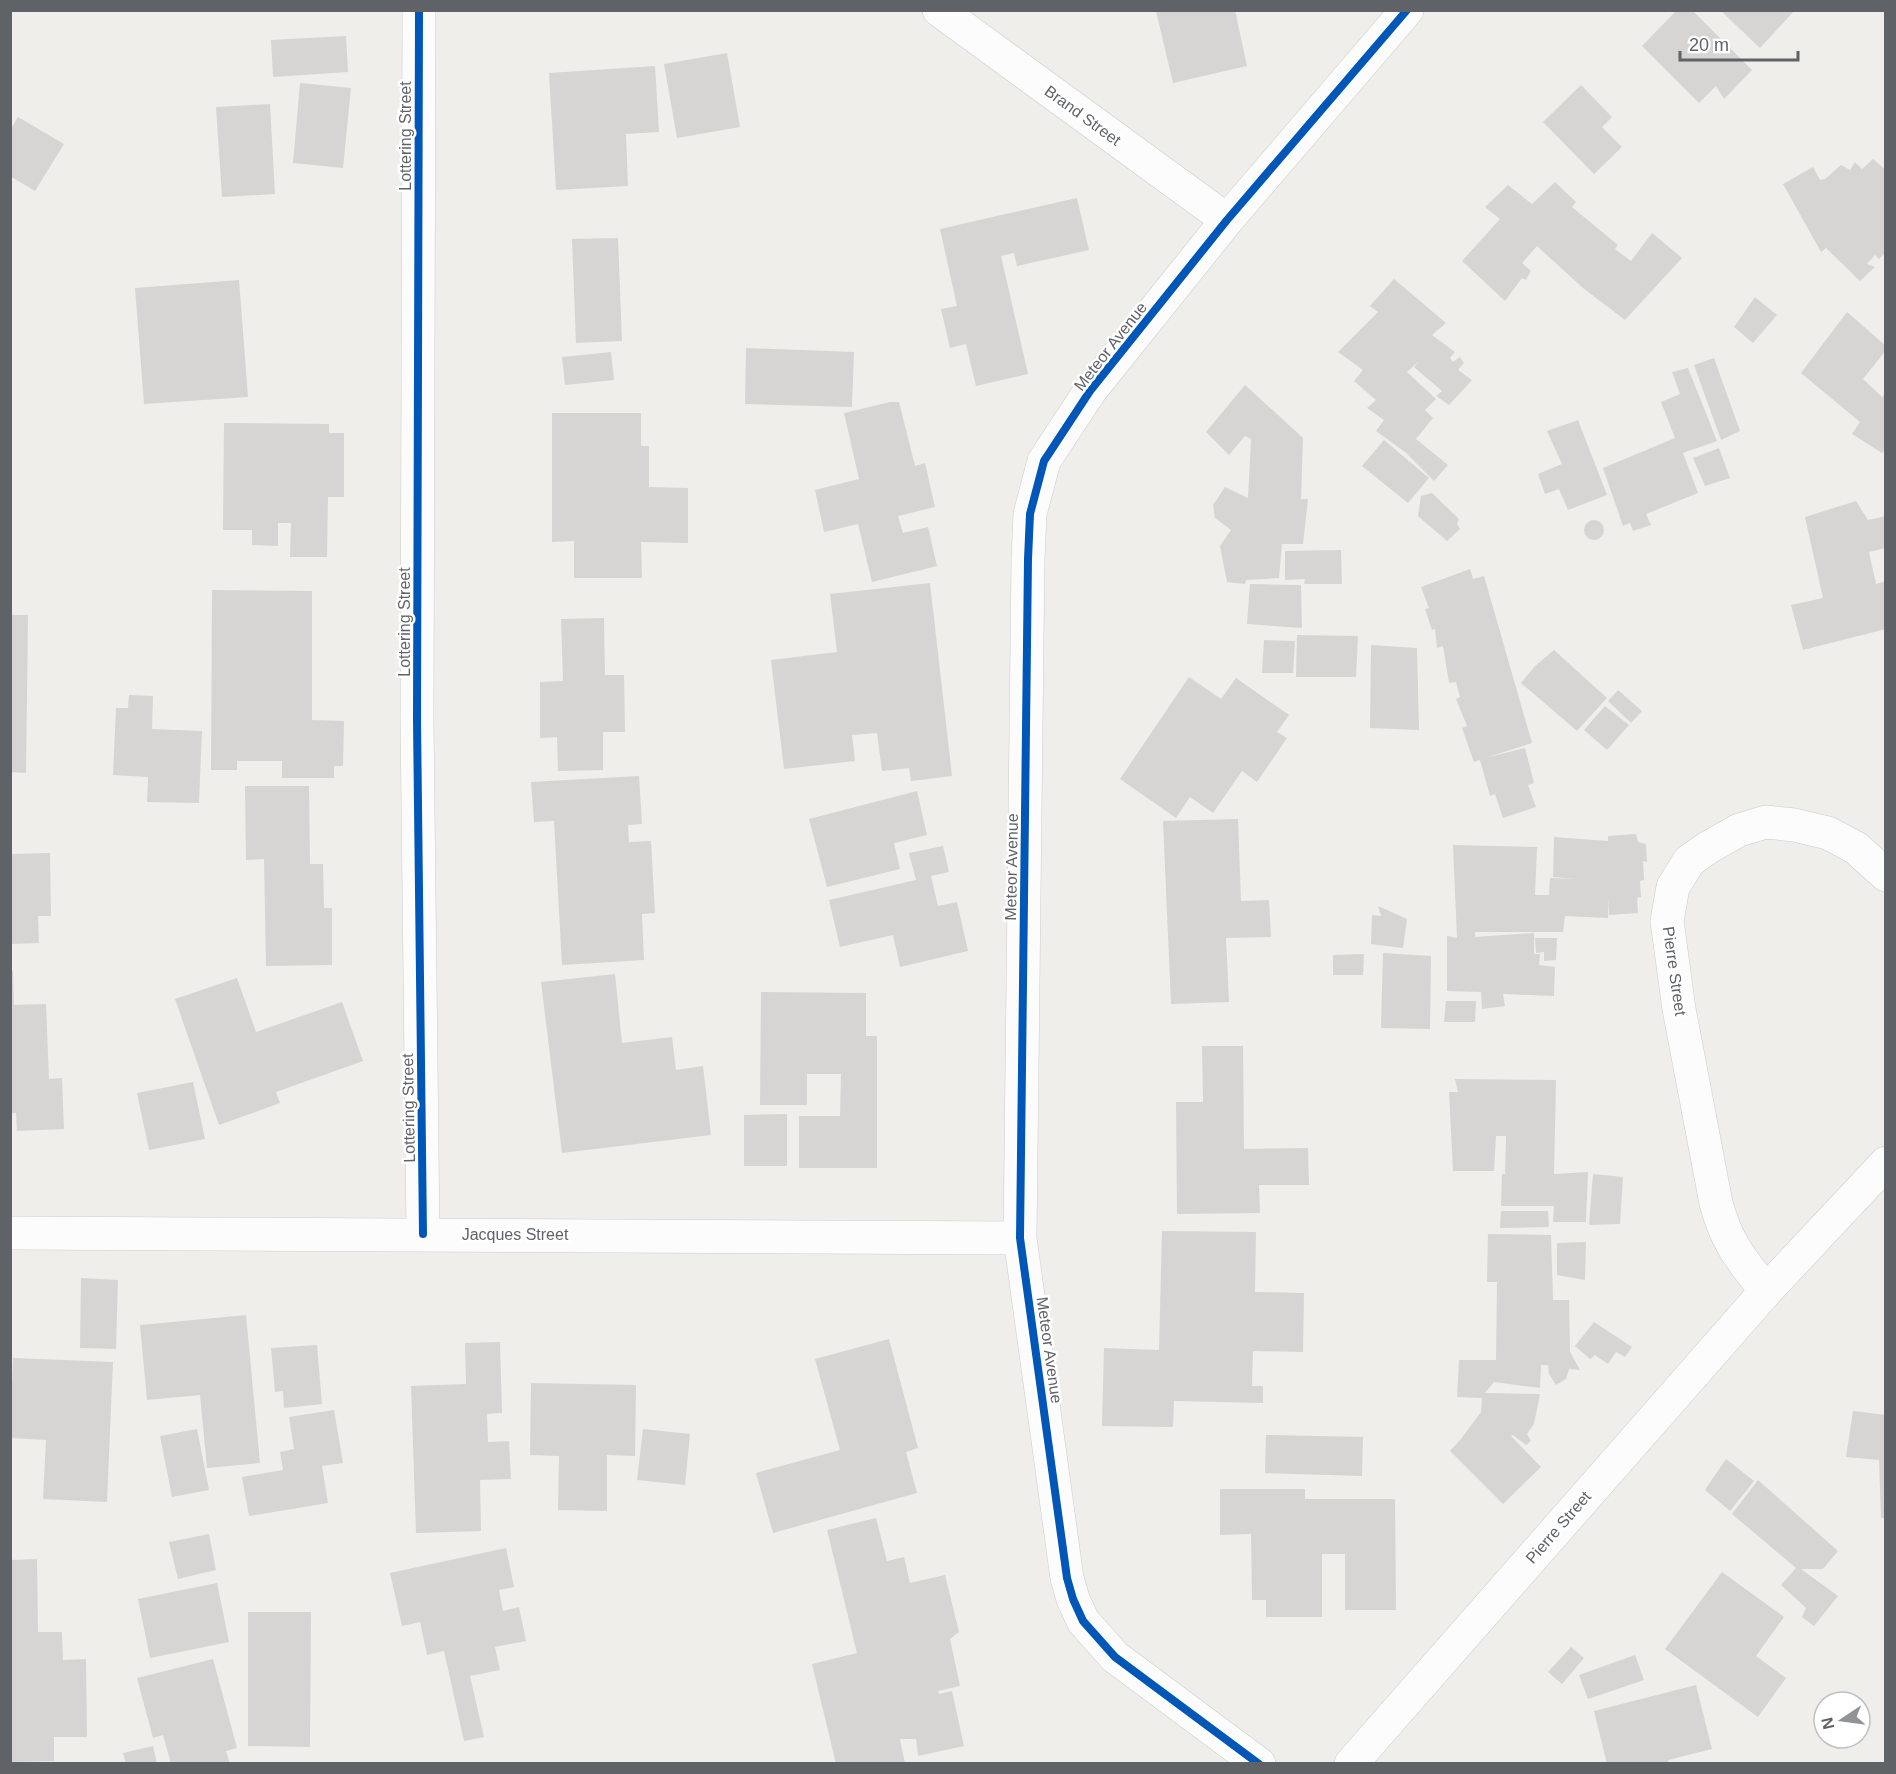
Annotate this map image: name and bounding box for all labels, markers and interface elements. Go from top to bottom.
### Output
scale bar [1680,24,1798,62]
text: 20 m [1689,35,1729,55]
street label: Lottering Street [397,81,414,191]
street label: Brand Street [1041,82,1124,149]
street label: Meteor Avenue [1071,299,1150,394]
street label: Lottering Street [396,567,413,677]
street label: Meteor Avenue [1002,813,1021,921]
street label: Pierre Street [1660,925,1689,1017]
street label: Lottering Street [399,1053,418,1163]
street label: Jacques Street [462,1226,569,1243]
street label: Meteor Avenue [1034,1296,1065,1404]
street label: Pierre Street [1523,1487,1595,1567]
north arrow [1812,1690,1872,1750]
text: N [1818,1716,1837,1731]

